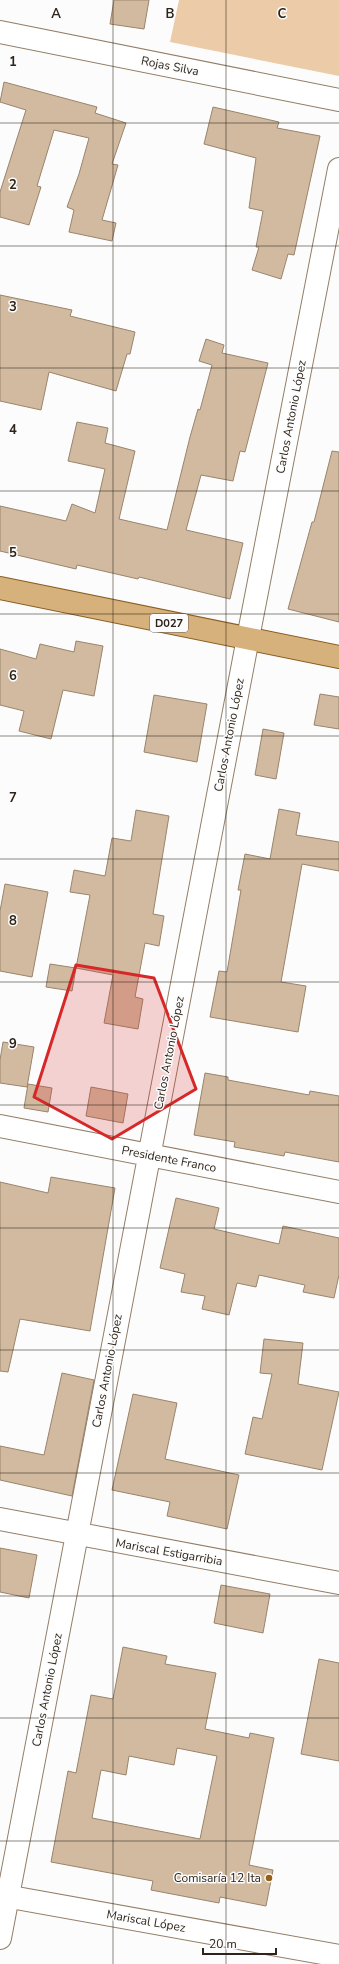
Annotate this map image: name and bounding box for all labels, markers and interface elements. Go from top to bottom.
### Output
text: A [51,5,61,23]
text: B [166,5,175,23]
text: C [278,5,287,23]
text: 1 [9,53,17,71]
street label: Rojas Silva [140,53,200,79]
text: 2 [9,176,17,194]
text: 3 [9,298,17,316]
street label: Carlos Antonio López [272,358,310,475]
text: 4 [9,421,17,439]
text: 5 [9,544,17,562]
road number: D027 [150,614,188,632]
text: 6 [9,667,17,685]
street label: Carlos Antonio López [210,676,248,793]
text: 7 [9,789,17,807]
text: 8 [9,912,17,930]
street label: Carlos Antonio López [150,994,188,1111]
text: 9 [9,1035,17,1053]
street label: Presidente Franco [120,1142,218,1176]
street label: Carlos Antonio López [88,1312,126,1429]
street label: Mariscal Estigarribia [114,1535,224,1569]
street label: Carlos Antonio López [28,1631,66,1748]
place label: Comisaría 12 Ita [174,1870,261,1886]
marker: Comisaría 12 Ita [264,1873,274,1883]
street label: Mariscal López [105,1906,187,1936]
scale bar [203,1930,276,1956]
text: 20 m [209,1936,237,1952]

